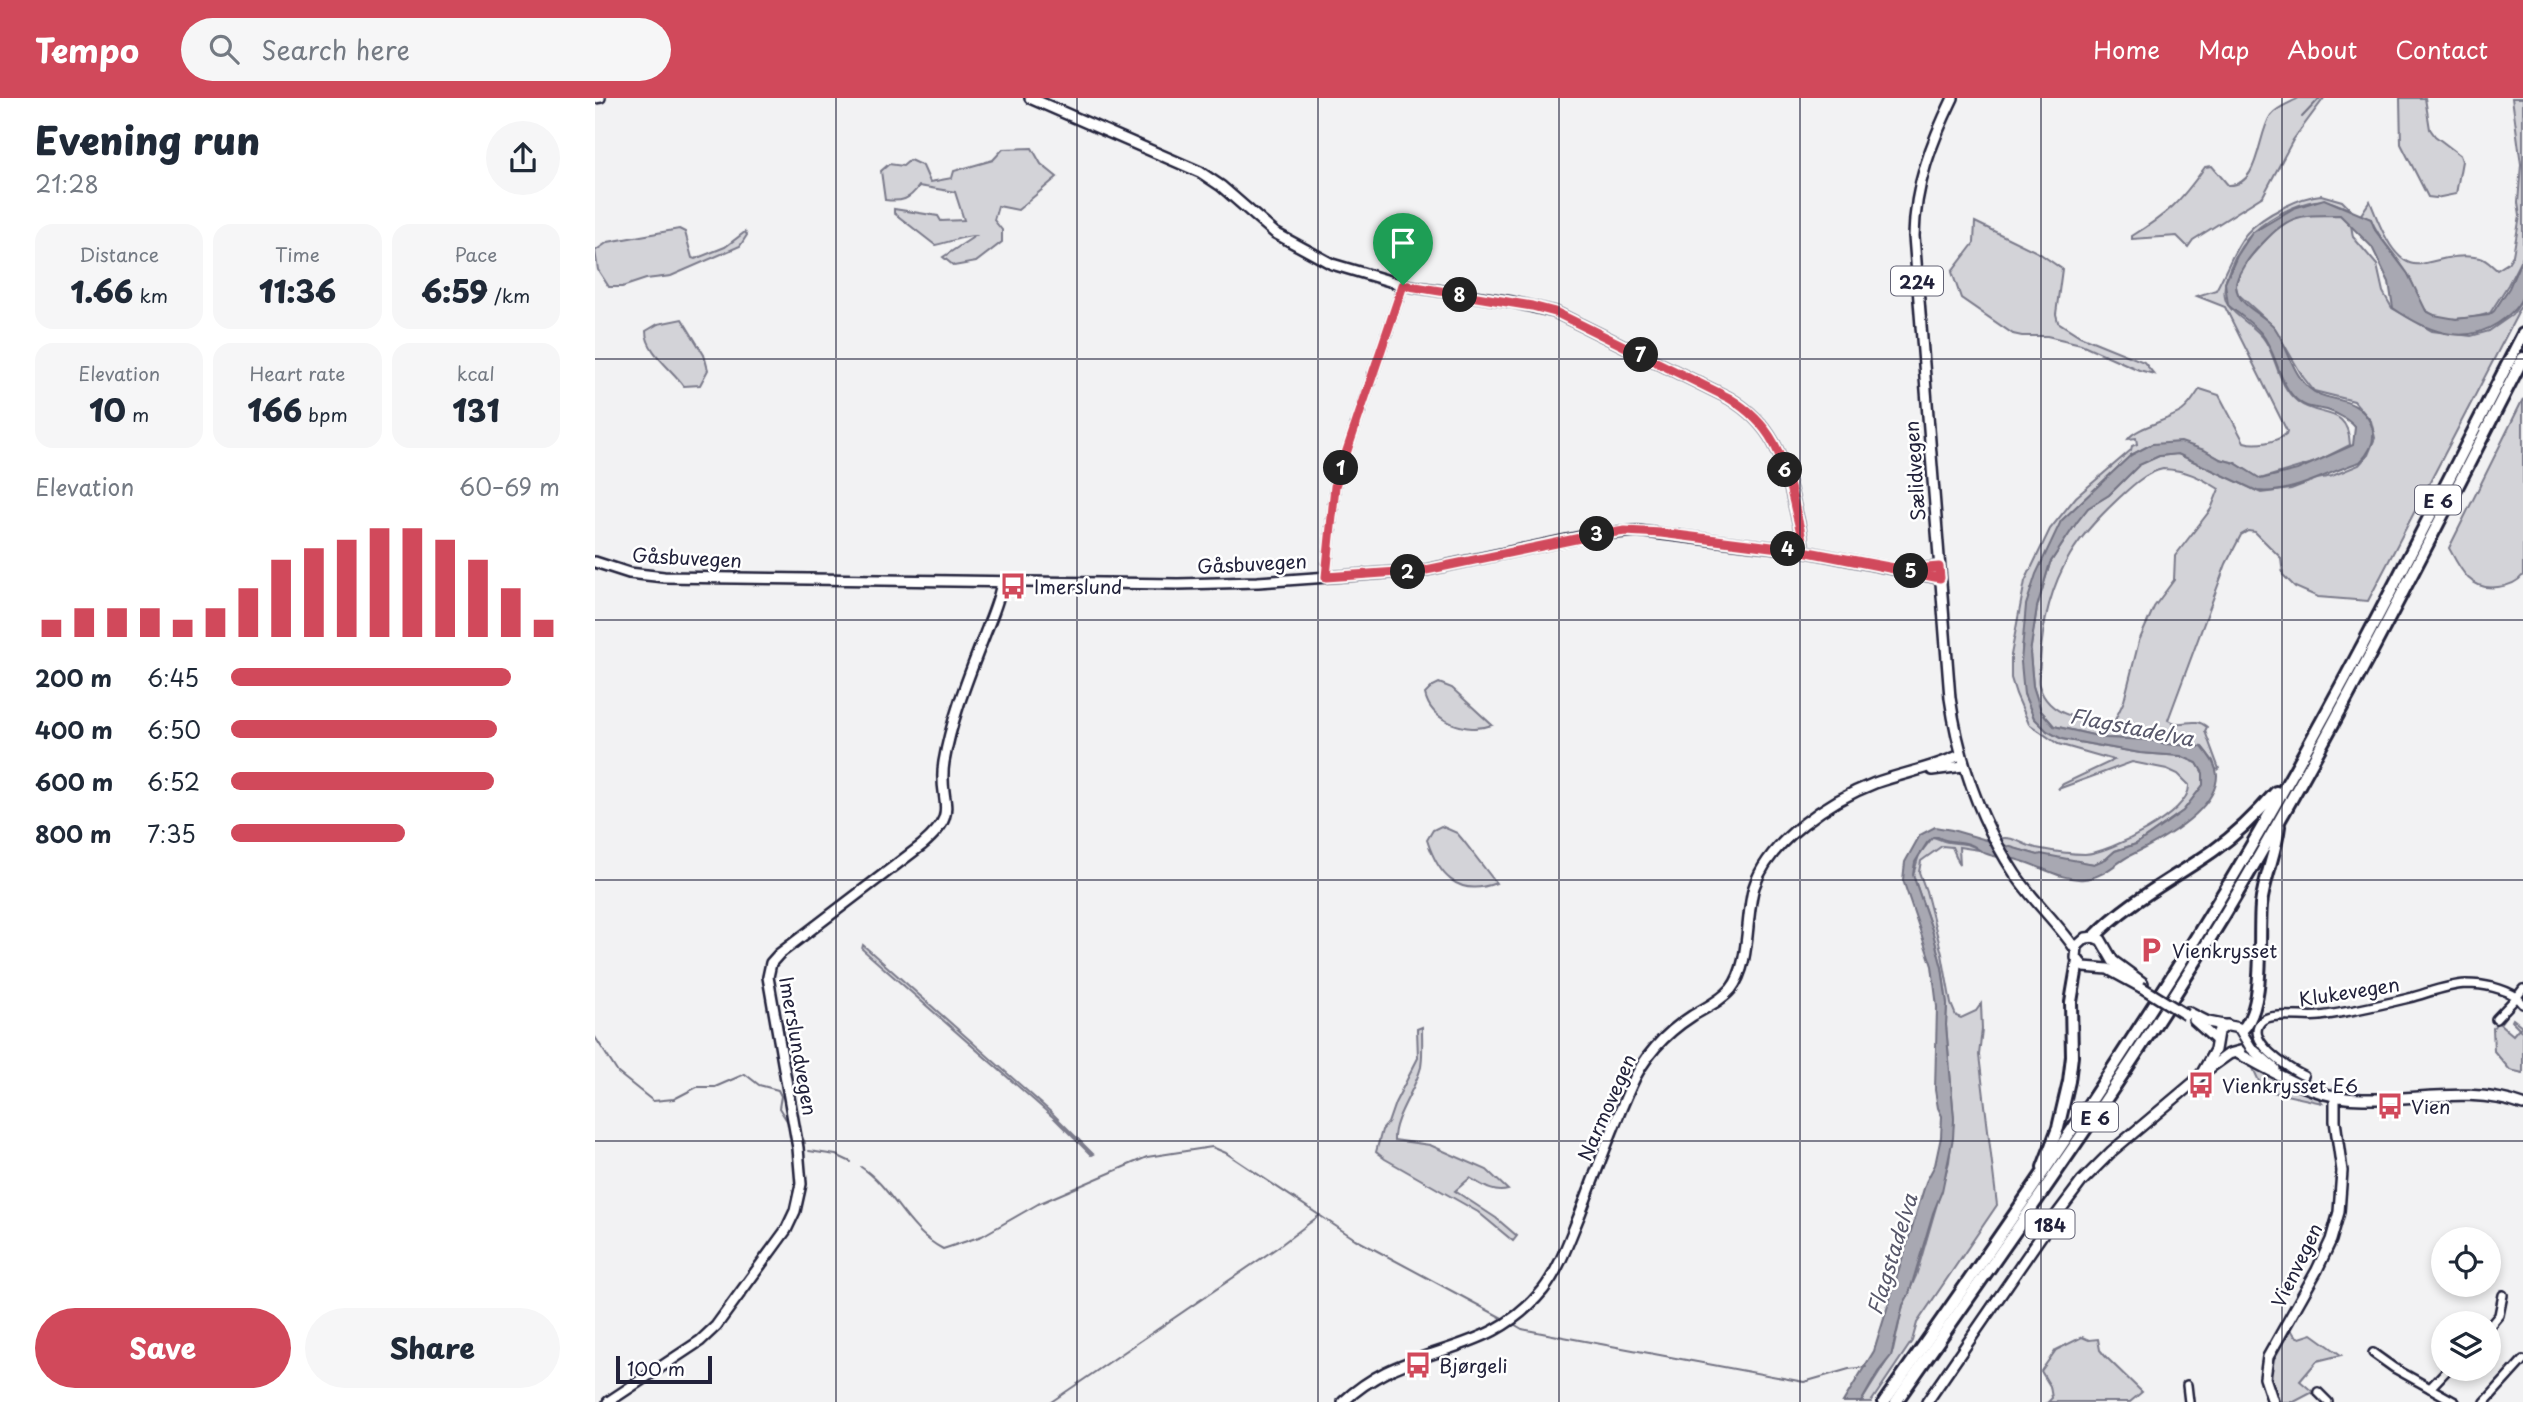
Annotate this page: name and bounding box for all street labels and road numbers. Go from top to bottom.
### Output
road number: 224 [1891,266,1943,296]
street label: Sælidvegen [1897,420,1931,522]
road number: E 6 [2415,486,2461,514]
street label: Gåsbuvegen [631,540,743,574]
street label: Gåsbuvegen [1196,546,1308,580]
street label: Klukevegen [2297,969,2401,1013]
street label: Imerslundvegen [773,974,825,1118]
street label: Narmovegen [1570,1049,1642,1165]
road number: E 6 [2072,1102,2118,1132]
road number: 184 [2025,1210,2075,1238]
street label: Vienvegen [2264,1218,2328,1312]

